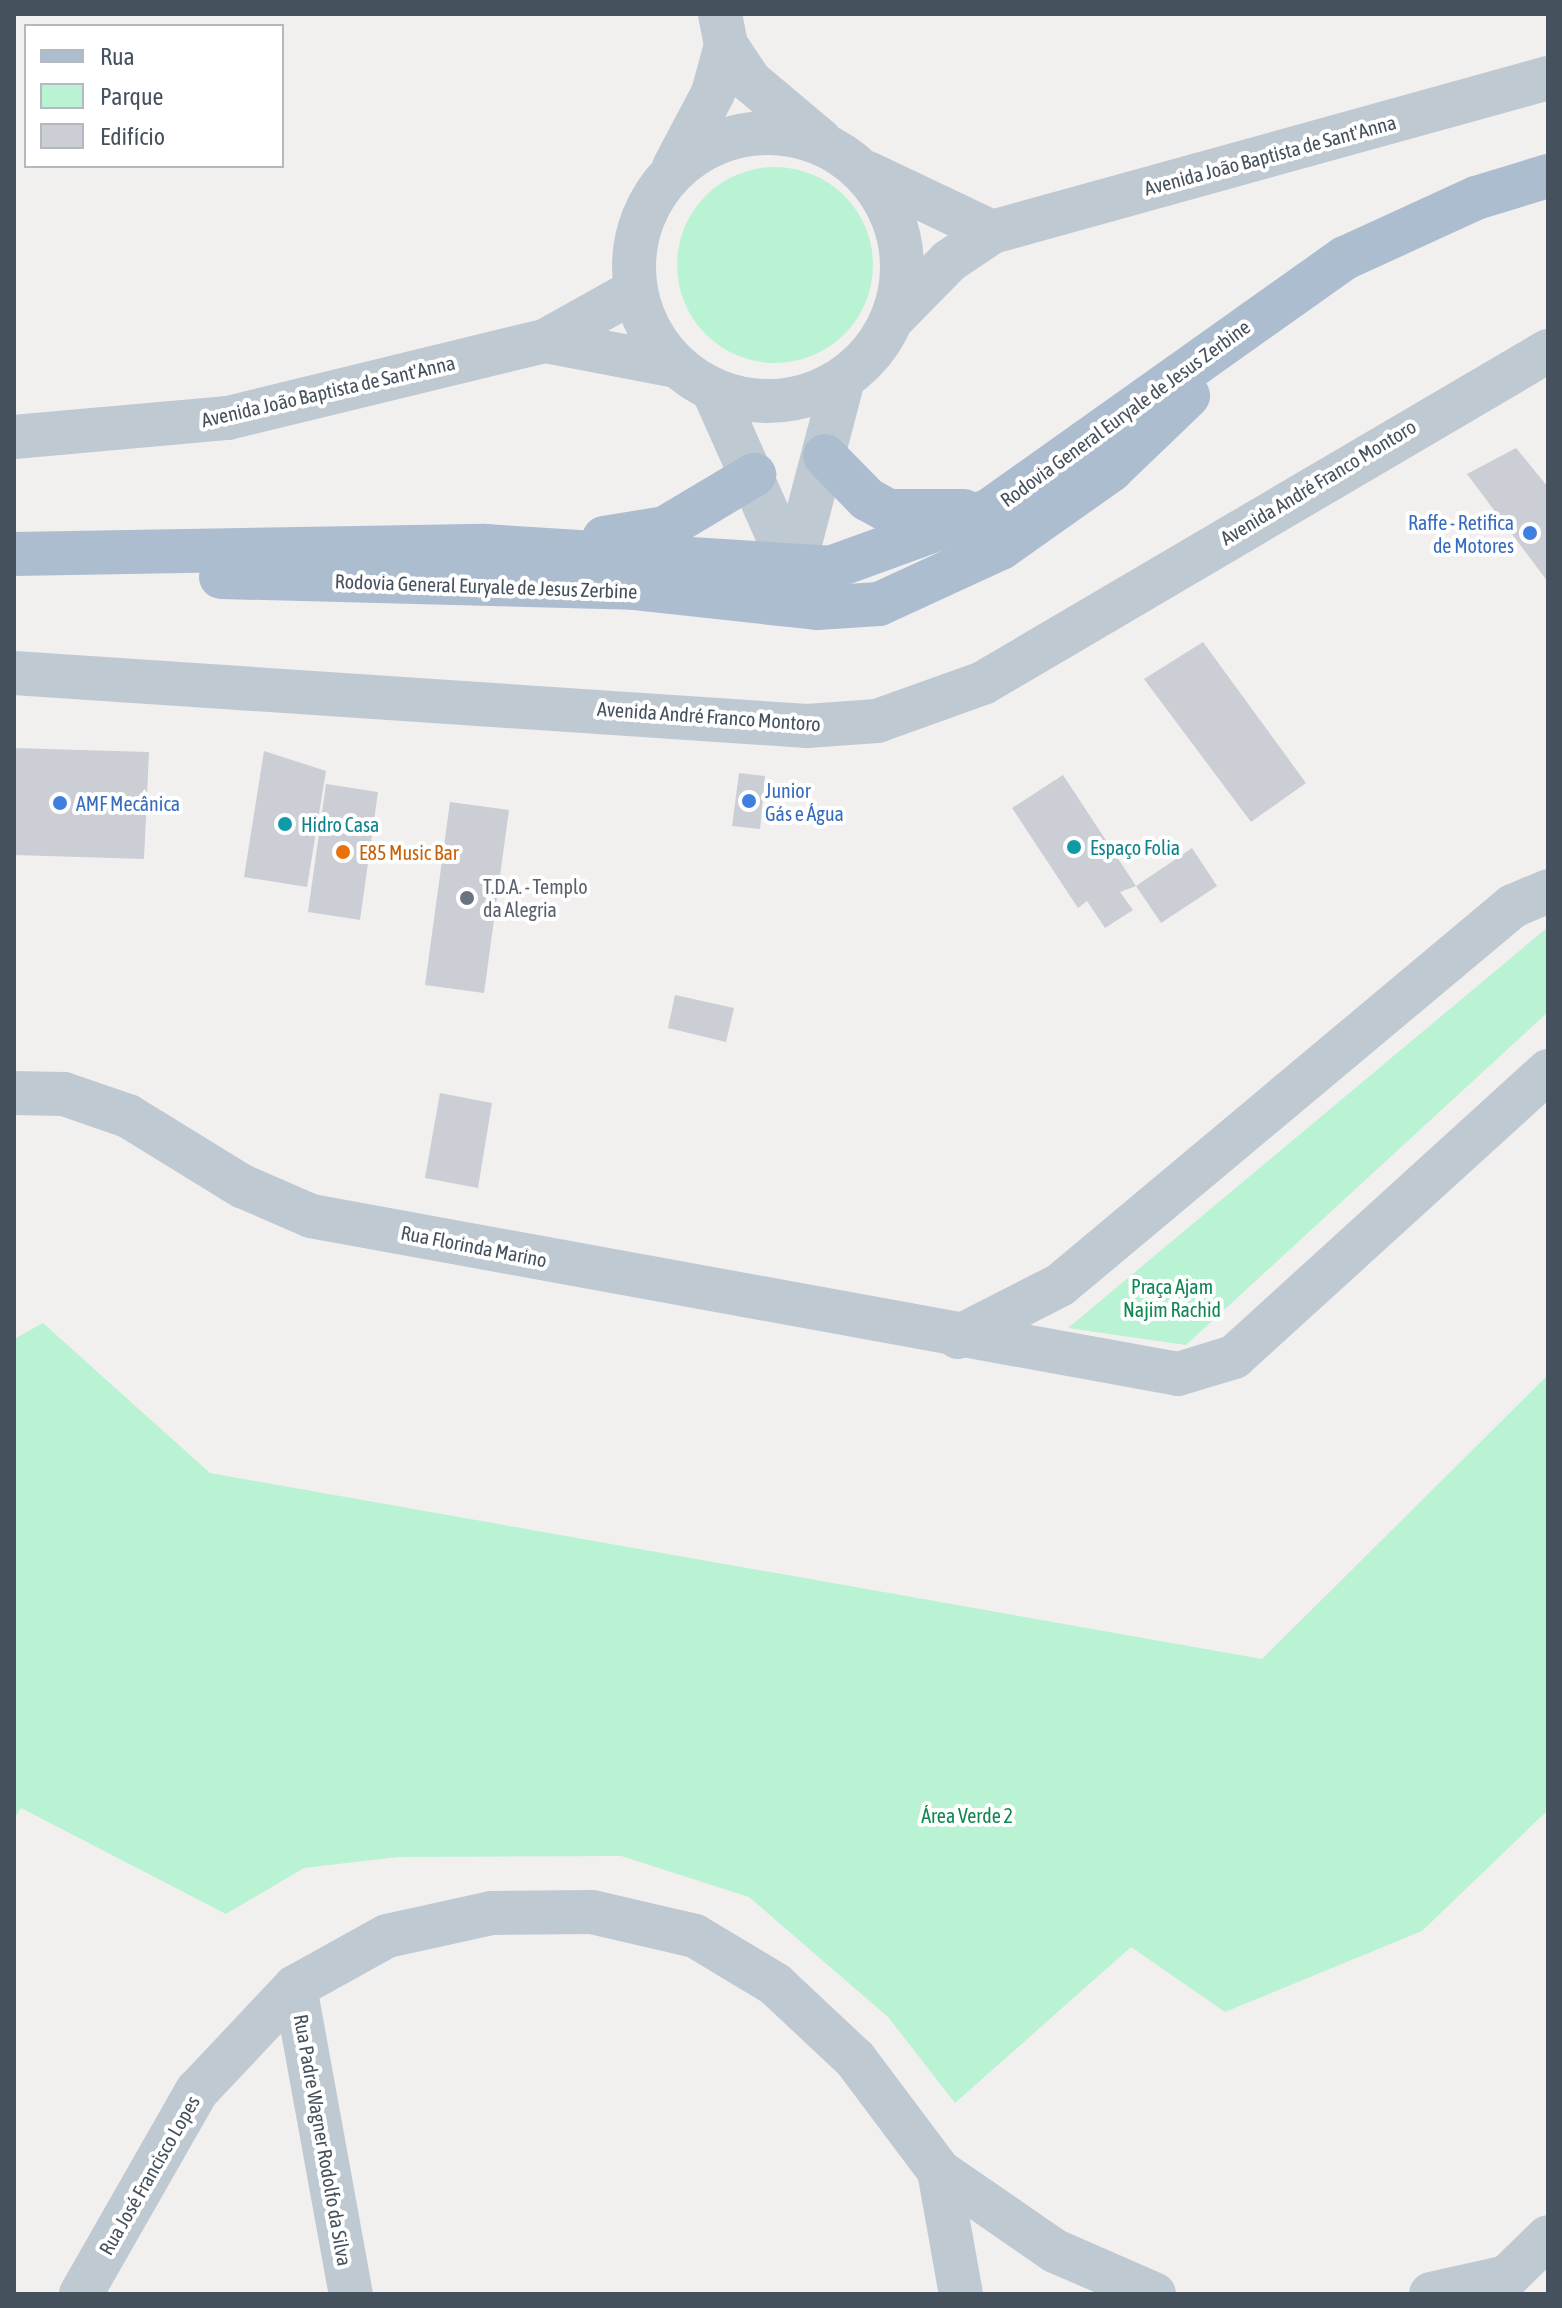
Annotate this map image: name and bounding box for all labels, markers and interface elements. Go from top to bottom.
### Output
legend [24,24,284,168]
text: Rua [100,43,135,70]
text: Parque [100,83,163,110]
street label: Avenida João Baptista de Sant'Anna [1141,110,1399,200]
text: Edifício [100,123,165,150]
street label: Rodovia General Euryale de Jesus Zerbine [995,314,1255,512]
street label: Avenida João Baptista de Sant'Anna [199,350,457,432]
street label: Avenida André Franco Montoro [1216,414,1420,550]
place label: Raffe - Retifica de Motores [1408,510,1514,557]
marker: Raffe - Retifica de Motores [1521,524,1539,542]
street label: Rodovia General Euryale de Jesus Zerbine [334,569,638,603]
street label: Avenida André Franco Montoro [596,696,822,736]
place label: Junior Gás e Água [765,778,844,825]
place label: AMF Mecânica [76,791,180,815]
marker: Junior Gás e Água [740,792,758,810]
marker: AMF Mecânica [51,794,69,812]
place label: Hidro Casa [301,812,379,836]
marker: Hidro Casa [276,815,294,833]
place label: Espaço Folia [1090,835,1180,859]
marker: Espaço Folia [1065,838,1083,856]
place label: E85 Music Bar [359,840,459,864]
marker: E85 Music Bar [334,843,352,861]
place label: T.D.A. - Templo da Alegria [483,874,588,921]
marker: T.D.A. - Templo da Alegria [458,889,476,907]
street label: Rua Florinda Marino [399,1220,549,1272]
park label: Praça Ajam Najim Rachid [1123,1275,1221,1322]
park label: Área Verde 2 [921,1803,1013,1827]
street label: Rua Padre Wagner Rodolfo da Silva [289,2012,357,2268]
street label: Rua José Francisco Lopes [94,2091,204,2259]

